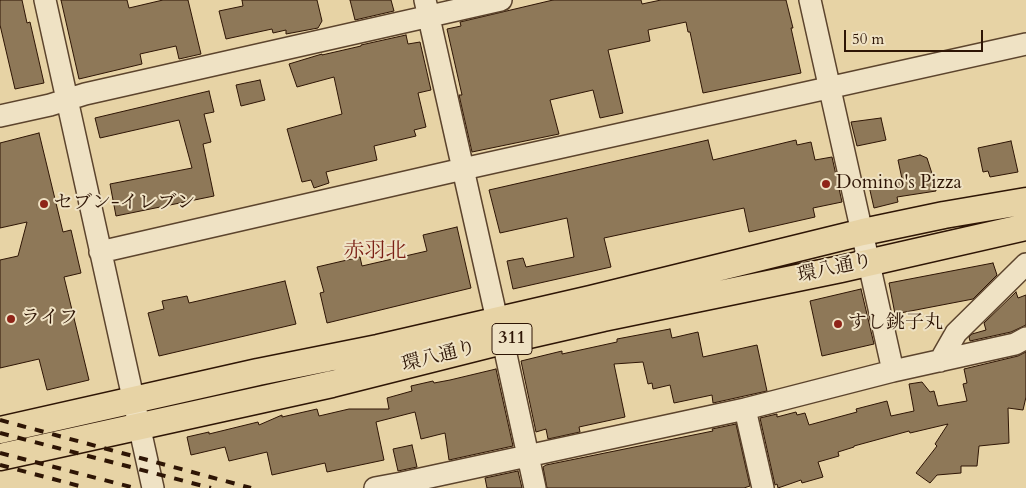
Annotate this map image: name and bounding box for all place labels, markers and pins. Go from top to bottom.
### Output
place label: Domino's Pizza [836,173,962,195]
marker: Domino's Pizza [820,178,832,190]
place label: セブン-イレブン [54,193,195,215]
marker: セブン-イレブン [38,198,50,210]
place label: ライフ [21,308,78,330]
marker: ライフ [5,313,17,325]
place label: すし銚子丸 [848,313,943,335]
marker: すし銚子丸 [832,318,844,330]

